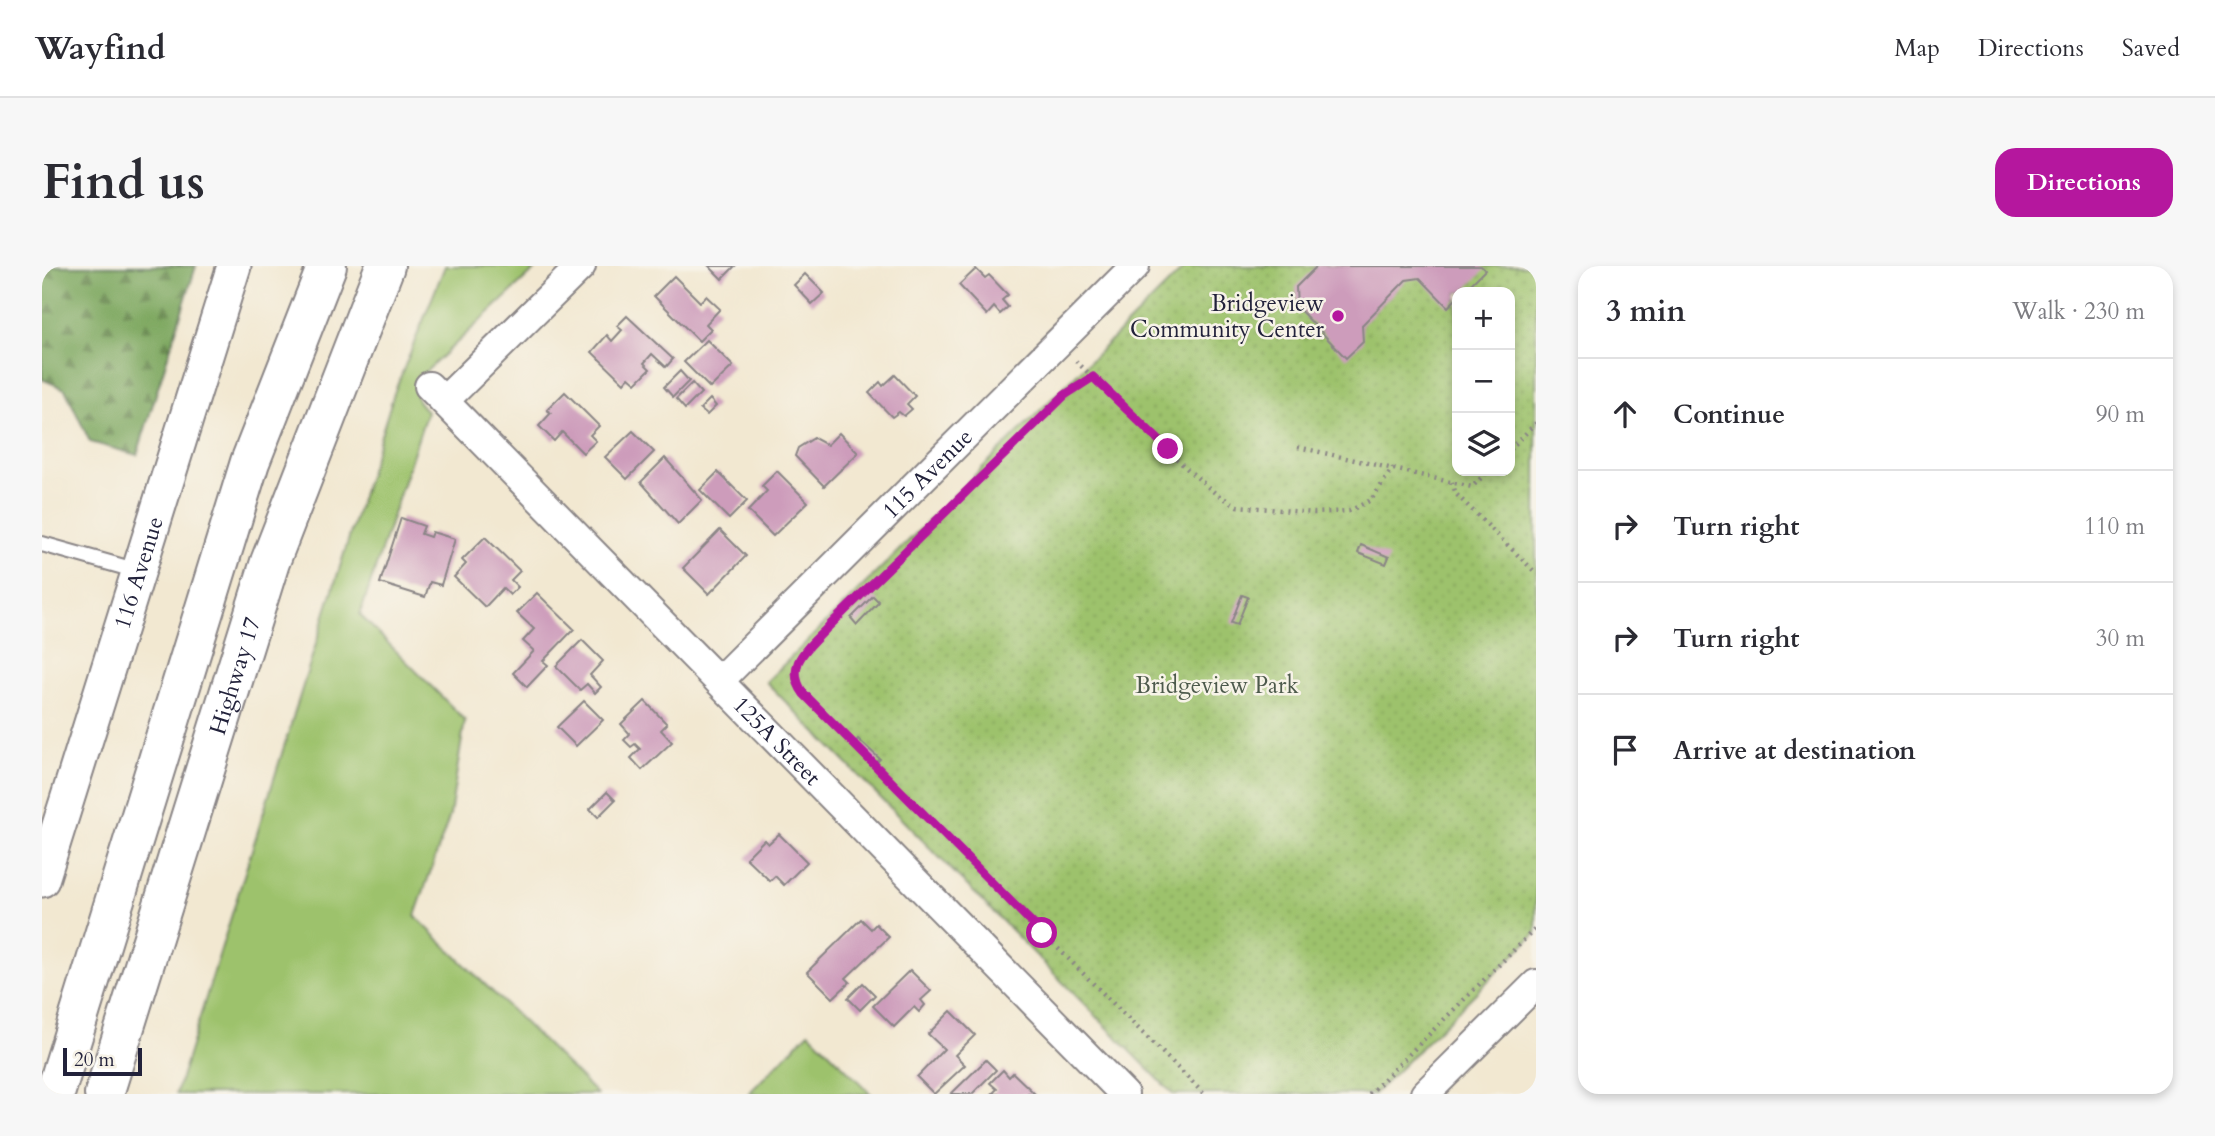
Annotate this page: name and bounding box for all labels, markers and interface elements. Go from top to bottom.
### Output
text: Wayfind [35,26,166,71]
text: Map [1894,32,1940,65]
text: Directions [1978,32,2084,65]
text: Saved [2122,32,2180,65]
button: Directions [1995,148,2173,217]
text: Find us [42,149,205,216]
map controls [1452,287,1515,476]
button: + [1452,287,1515,350]
place label: Bridgeview Community Center [1130,288,1325,345]
text: 3 min [1606,291,1686,332]
text: Walk · 230 m [2012,296,2145,327]
marker: Bridgeview Community Center [1330,308,1346,324]
button: − [1452,350,1515,413]
icon: ahead [1606,395,1644,433]
text: Continue [1673,397,1785,432]
text: 90 m [2096,399,2145,430]
button: layers [1452,413,1515,476]
street label: 115 Avenue [875,421,979,525]
route end [1152,433,1183,464]
icon: right [1606,507,1644,545]
text: Turn right [1673,509,1800,544]
text: 110 m [2084,511,2145,542]
street label: 116 Avenue [106,513,170,633]
street label: Highway 17 [202,613,267,739]
icon: right [1606,619,1644,657]
text: Turn right [1673,621,1800,656]
text: 30 m [2096,623,2145,654]
park label: Bridgeview Park [1135,670,1299,701]
street label: 125A Street [726,689,828,792]
icon: arrive [1606,731,1644,769]
text: Arrive at destination [1673,733,1916,768]
route start [1026,917,1057,948]
scale bar [63,1045,142,1077]
text: 20 m [74,1047,115,1073]

